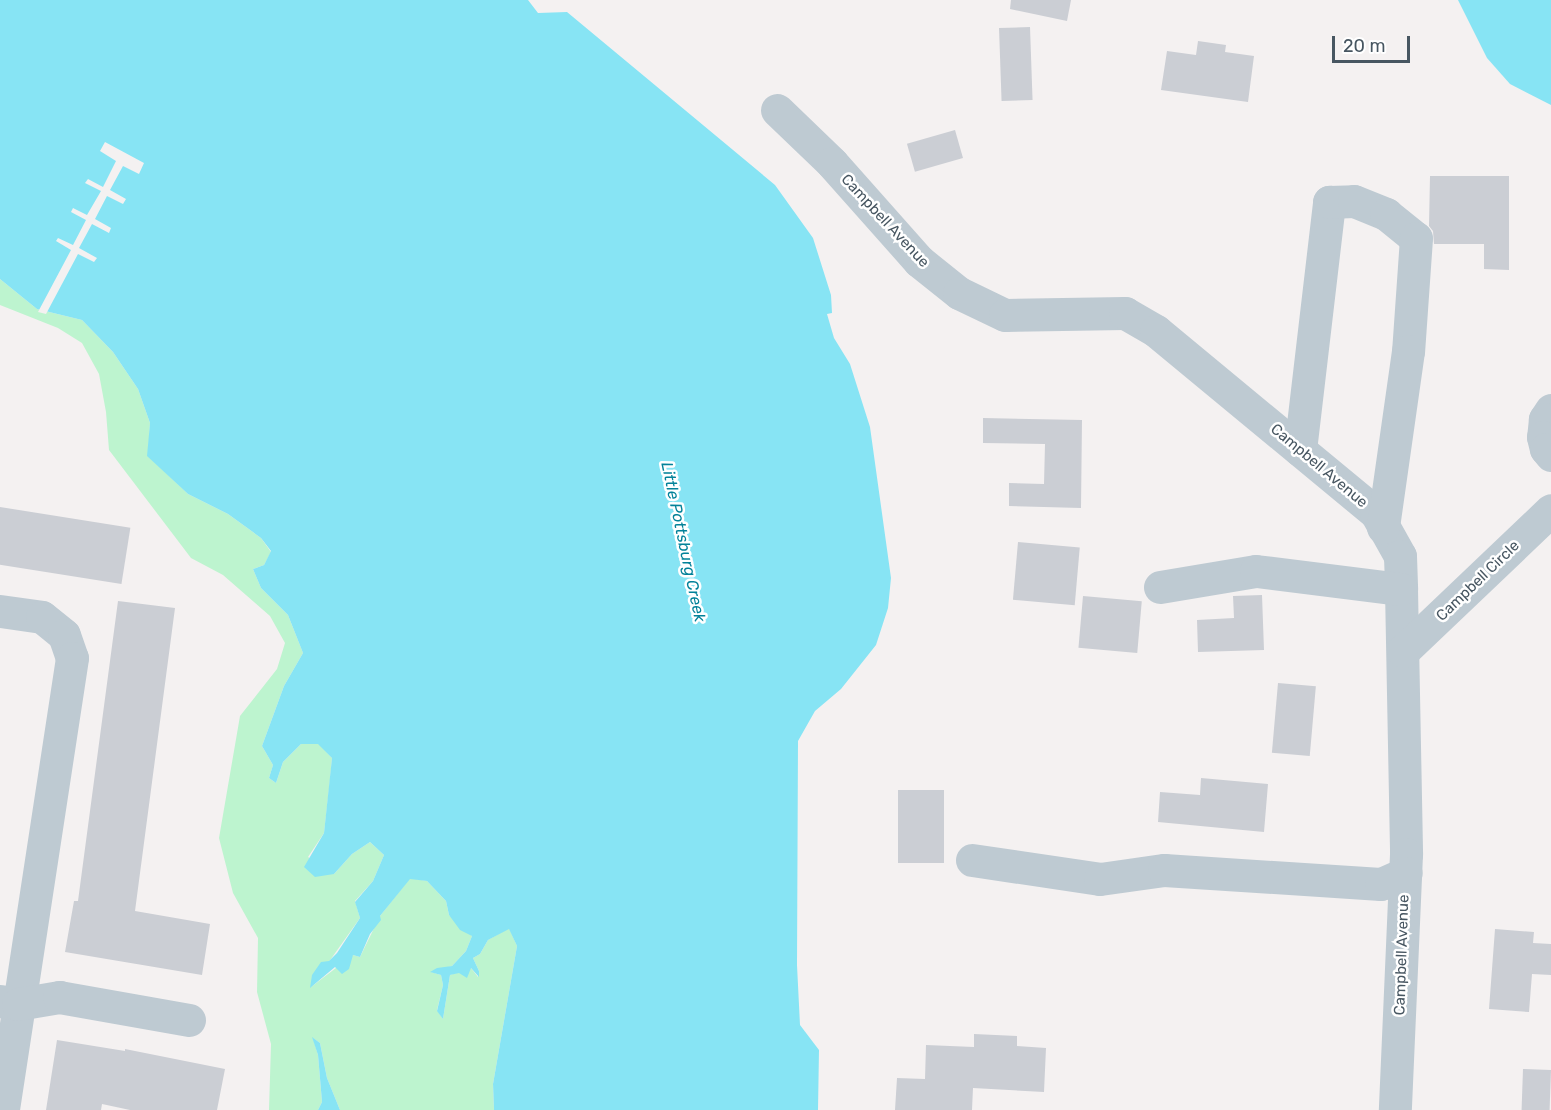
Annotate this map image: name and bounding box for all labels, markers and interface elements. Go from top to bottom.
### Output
scale bar [1335,24,1413,62]
text: 20 m [1343,35,1385,57]
street label: Campbell Avenue [837,170,933,272]
street label: Campbell Avenue [1267,420,1371,512]
water label: Little Pottsburg Creek [657,460,709,624]
street label: Campbell Circle [1433,537,1523,625]
street label: Campbell Avenue [1391,894,1413,1016]

